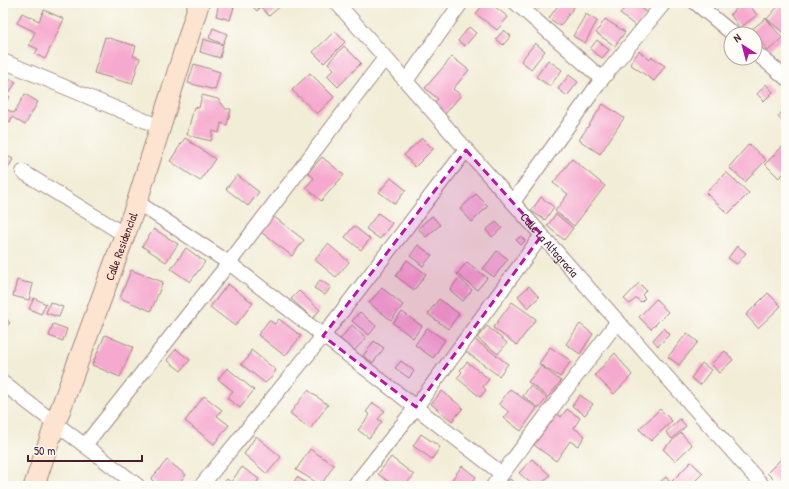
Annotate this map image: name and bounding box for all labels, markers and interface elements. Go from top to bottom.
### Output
north arrow [723,26,763,66]
text: N [731,30,744,45]
street label: Calle Residencial [100,209,141,283]
street label: Calle La Altagracia [517,209,583,281]
scale bar [28,437,142,463]
text: 50 m [34,442,55,459]

